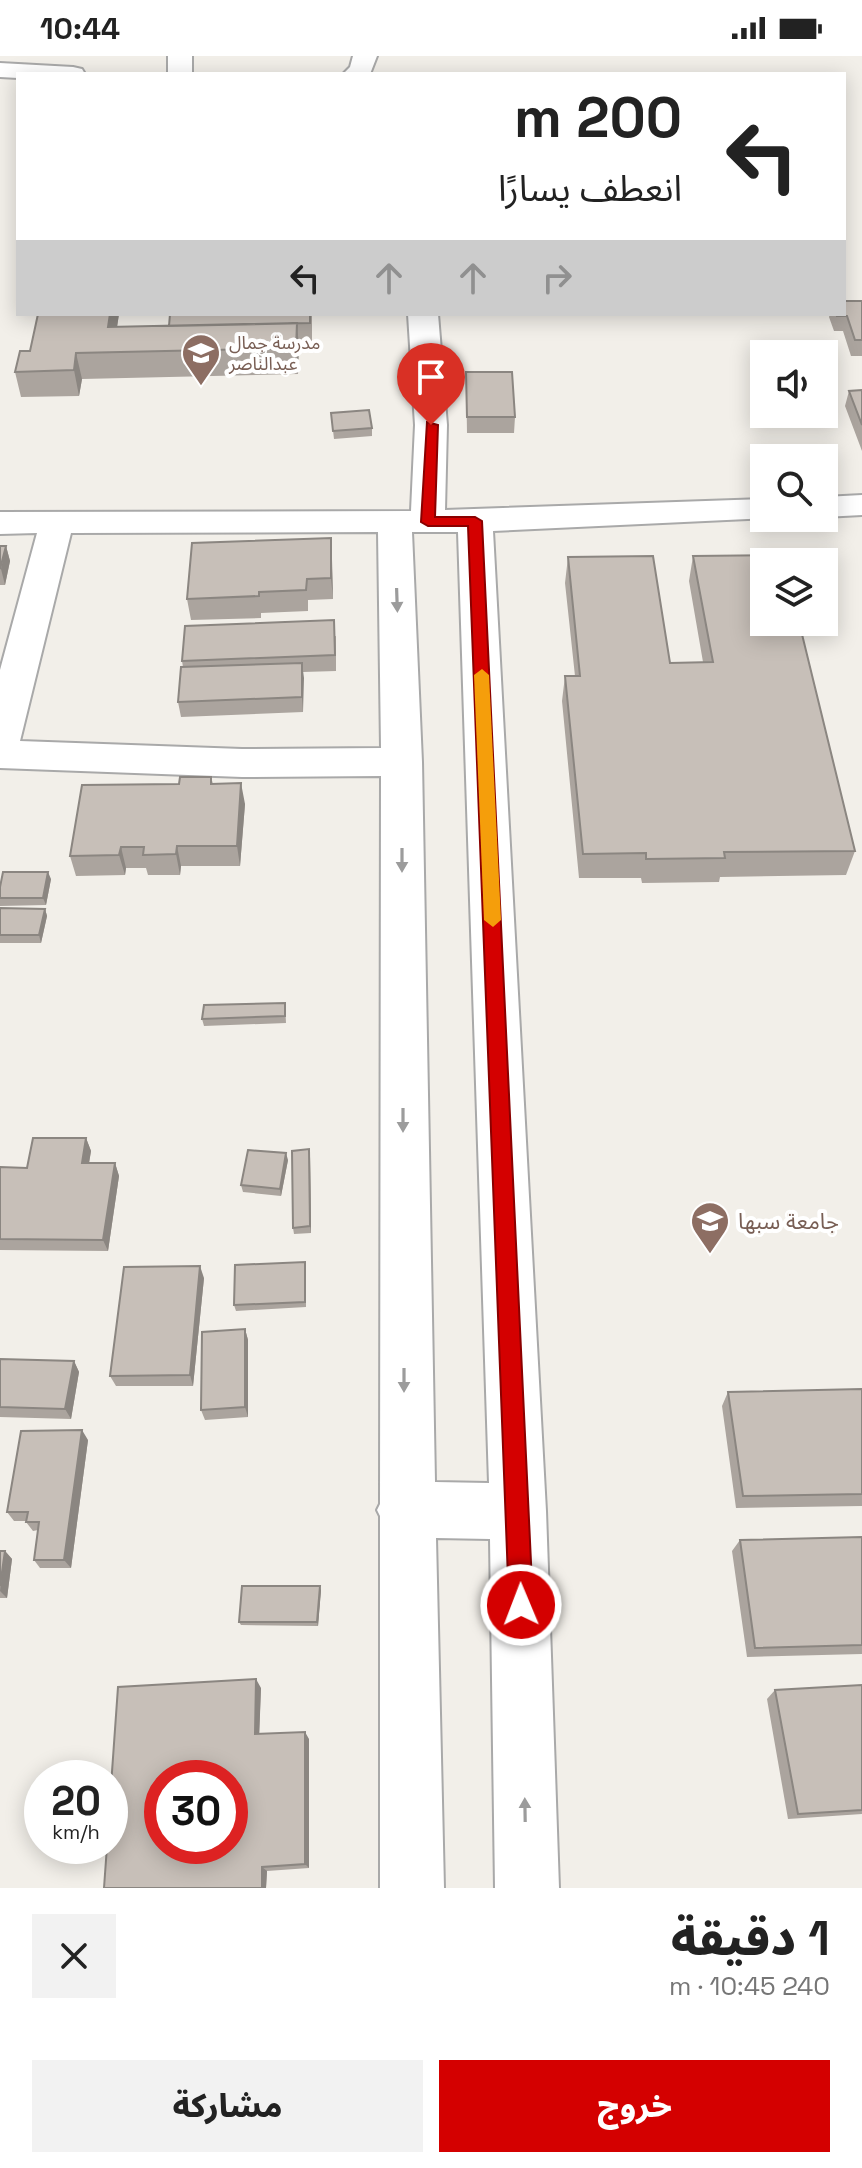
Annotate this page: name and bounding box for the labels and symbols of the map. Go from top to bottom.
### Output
place label: مدرسة جمال عبدالناصر [228,331,320,375]
school or university icon: مدرسة جمال عبدالناصر [180,332,222,387]
pin [397,343,465,425]
one-way arrow [391,588,404,613]
one-way arrow [396,848,408,873]
one-way arrow [397,1108,409,1133]
school or university icon: جامعة سبها [689,1200,731,1255]
place label: جامعة سبها [738,1207,839,1235]
one-way arrow [398,1368,411,1393]
position arrow [479,1563,563,1647]
speed limit sign: 30 [144,1760,248,1864]
one-way arrow [519,1797,532,1822]

